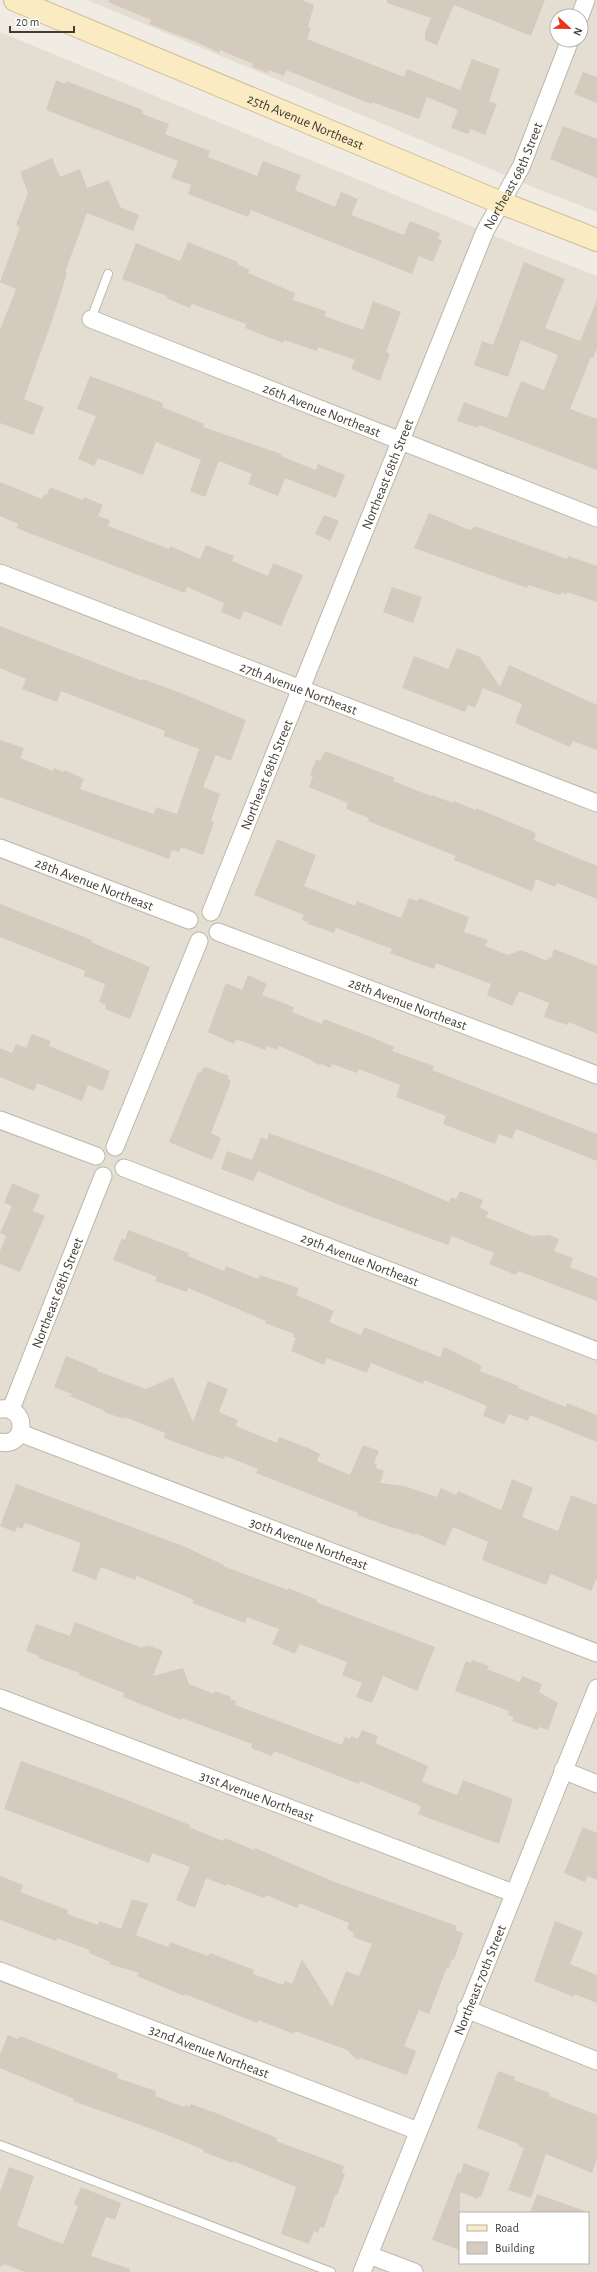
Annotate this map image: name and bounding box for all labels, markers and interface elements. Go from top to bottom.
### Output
scale bar [10,8,74,34]
north arrow [549,8,589,48]
text: 20 m [16,16,39,28]
text: N [571,26,584,37]
street label: 25th Avenue Northeast [245,92,366,153]
street label: Northeast 68th Street [481,120,546,232]
street label: 26th Avenue Northeast [261,381,383,440]
street label: Northeast 68th Street [360,417,417,532]
street label: 27th Avenue Northeast [238,660,359,718]
street label: Northeast 68th Street [239,717,296,832]
street label: 28th Avenue Northeast [33,856,156,914]
street label: 28th Avenue Northeast [347,976,469,1033]
street label: 29th Avenue Northeast [299,1231,421,1290]
street label: Northeast 68th Street [30,1235,86,1350]
street label: 30th Avenue Northeast [247,1515,370,1573]
street label: 31st Avenue Northeast [198,1769,316,1825]
street label: Northeast 70th Street [452,1923,509,2037]
street label: 32nd Avenue Northeast [147,2023,271,2081]
legend [459,2212,589,2264]
text: Road [495,2222,519,2234]
text: Building [495,2242,535,2254]

